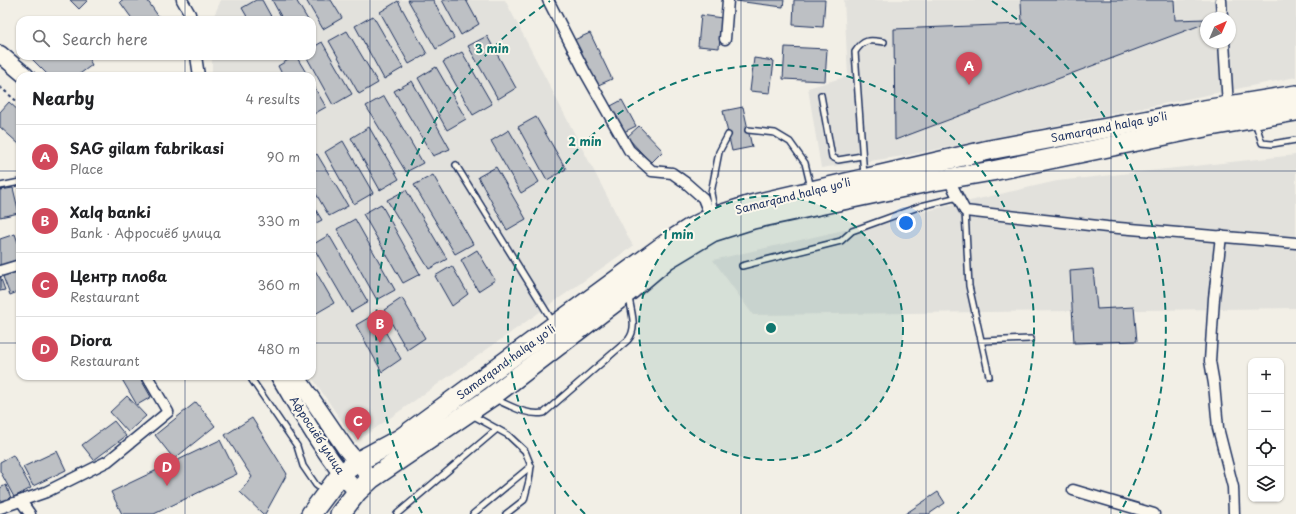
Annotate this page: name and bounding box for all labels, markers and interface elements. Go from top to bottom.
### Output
north arrow [1200,12,1236,48]
search box [16,16,316,60]
icon: search [30,27,52,49]
text: Search here [62,27,148,50]
text: 3 min [475,39,509,57]
pin: A [956,52,982,85]
text: Nearby [32,85,94,111]
text: 4 results [246,89,300,108]
street label: Samarqand halqa yoʻli [1049,107,1169,146]
text: 2 min [568,132,602,150]
text: SAG gilam fabrikasi [70,136,224,159]
text: A [40,147,50,166]
text: 90 m [267,147,300,166]
text: Place [70,159,103,178]
street label: Samarqand halqa yoʻli [733,173,852,218]
text: Xalq banki [70,200,151,223]
text: B [41,211,49,230]
text: 330 m [257,211,300,230]
your location [896,213,916,233]
text: Bank · Афросиёб улица [70,223,221,242]
text: 1 min [662,225,694,243]
text: Центр плова [70,264,167,287]
text: C [40,275,50,294]
text: 360 m [257,275,300,294]
text: Restaurant [70,287,140,306]
pin: B [367,310,393,343]
street label: Samarqand halqa yoʻli [453,320,559,403]
centre of rings [764,321,778,335]
text: Diora [70,328,112,351]
text: D [40,339,50,358]
text: 480 m [258,339,300,358]
text: Restaurant [70,351,140,370]
map controls [1248,358,1284,502]
button: + [1248,358,1284,394]
street label: Афросиёб улица [286,392,349,477]
button: − [1248,394,1284,430]
pin: C [345,407,371,440]
button: locate [1248,430,1284,466]
pin: D [154,453,180,486]
button: layers [1248,466,1284,502]

